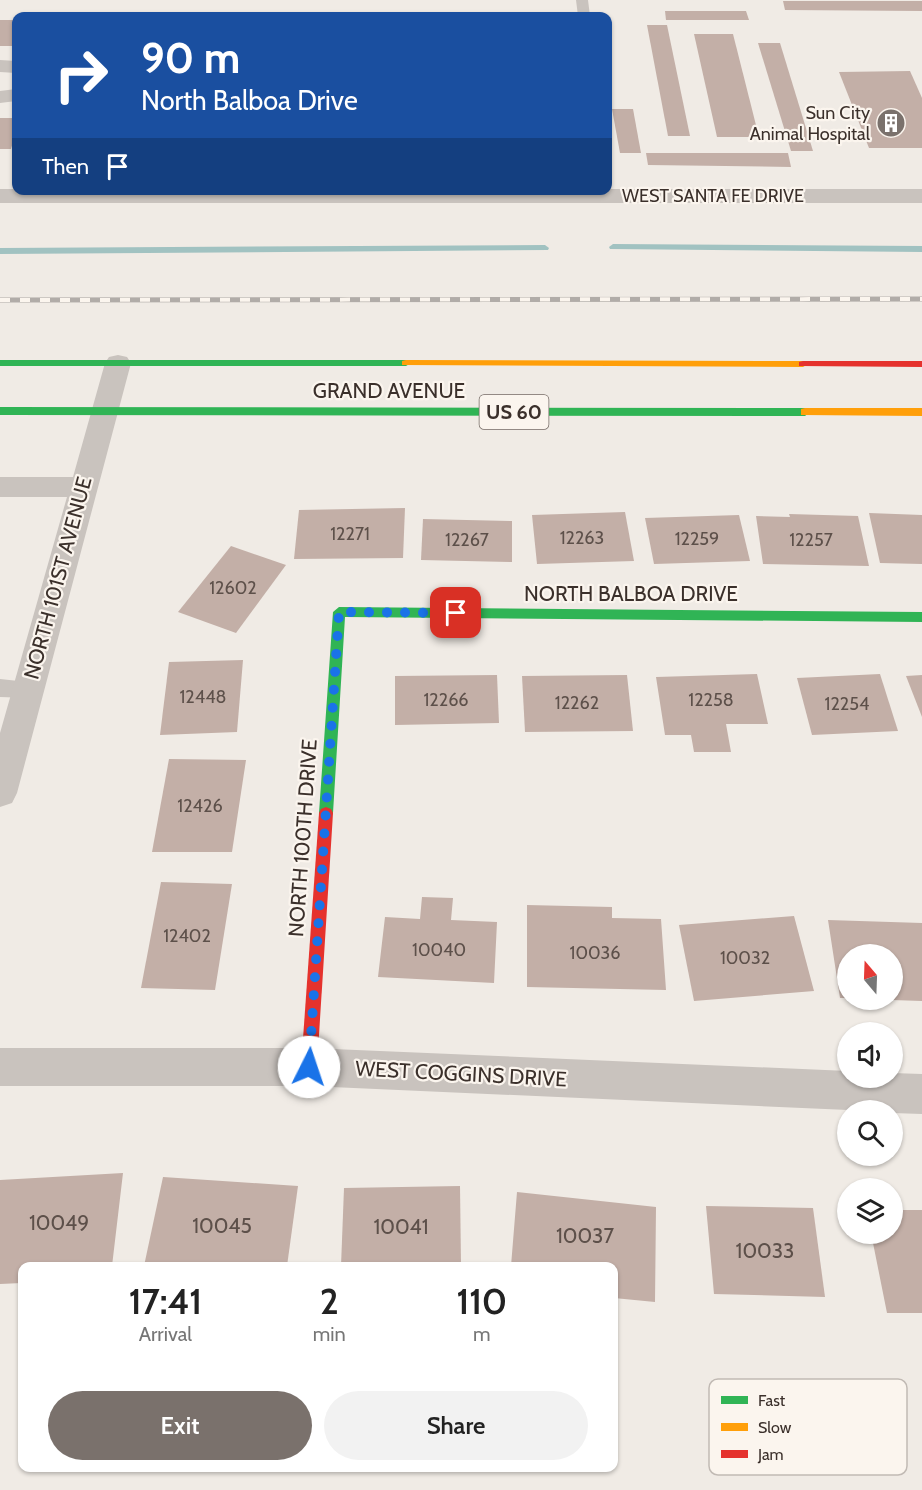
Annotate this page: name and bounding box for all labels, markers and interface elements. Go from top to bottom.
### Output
text: 90 m [141,32,240,84]
icon: right [42,36,120,114]
text: North Balboa Drive [141,84,358,117]
place label: Sun City Animal Hospital [750,102,871,145]
building icon: Sun City Animal Hospital [875,107,907,139]
icon: arrive [101,150,134,183]
text: Then [42,153,89,180]
street label: WEST SANTA FE DRIVE [622,185,804,207]
street label: GRAND AVENUE [313,378,465,403]
road number: US 60 [480,395,548,429]
street label: NORTH 101ST AVENUE [18,474,97,682]
house number: 12271 [330,523,370,545]
house number: 12263 [560,527,604,549]
house number: 12259 [675,528,719,550]
house number: 12267 [445,529,489,551]
house number: 12257 [789,529,833,551]
house number: 12602 [209,577,257,599]
street label: NORTH BALBOA DRIVE [524,581,738,606]
pin [430,587,481,638]
icon: arrive [439,596,472,629]
house number: 12448 [179,686,227,708]
house number: 12266 [423,689,469,711]
house number: 12258 [688,689,734,711]
house number: 12262 [555,692,599,714]
house number: 12254 [825,693,869,715]
street label: NORTH 100TH DRIVE [283,738,322,938]
house number: 12426 [177,795,223,817]
house number: 12402 [163,925,211,947]
house number: 10040 [412,939,466,961]
house number: 10036 [570,942,620,964]
north arrow [837,944,903,1010]
map controls [837,944,903,1244]
house number: 10032 [720,947,770,969]
button: sound [837,1022,903,1088]
position arrow [277,1035,341,1099]
street label: WEST COGGINS DRIVE [355,1055,567,1092]
button: search [837,1100,903,1166]
button: layers [837,1178,903,1244]
house number: 10049 [29,1210,89,1235]
house number: 10045 [192,1213,252,1238]
house number: 10041 [373,1214,429,1239]
house number: 10037 [556,1223,614,1248]
house number: 10033 [736,1238,794,1263]
text: 17:41 [129,1279,202,1323]
text: 2 [320,1279,339,1323]
text: 110 [456,1279,507,1323]
text: Arrival [139,1322,192,1346]
text: min [313,1322,346,1346]
text: m [473,1322,491,1346]
legend [709,1379,907,1475]
button: Exit [48,1391,312,1460]
button: Share [324,1391,588,1460]
text: Fast [758,1391,786,1410]
text: Slow [758,1418,792,1437]
text: Jam [757,1445,784,1464]

